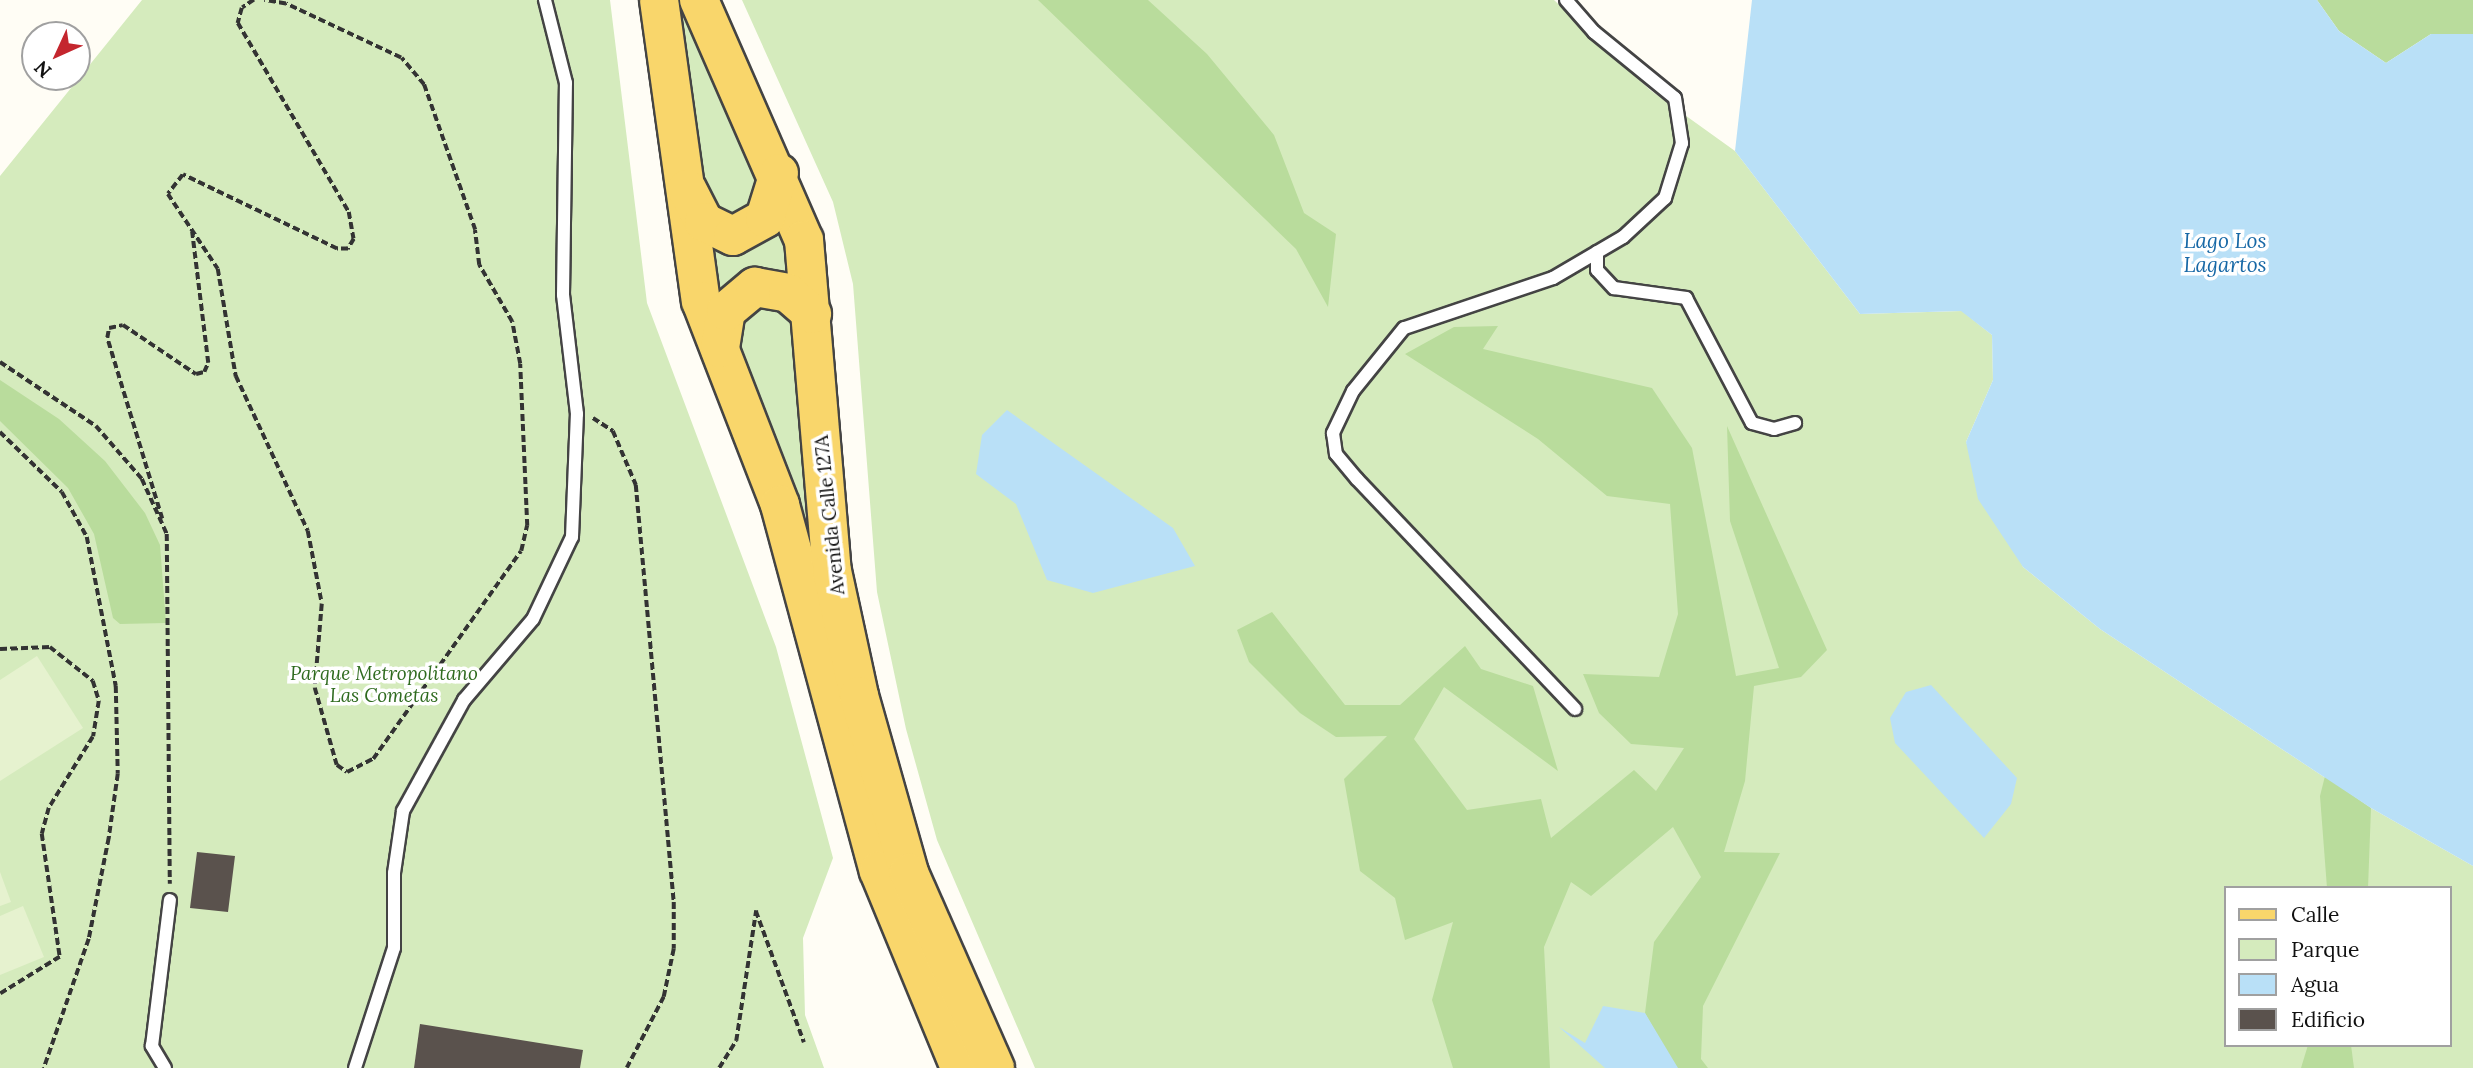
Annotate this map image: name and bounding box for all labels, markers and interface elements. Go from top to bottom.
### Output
north arrow [21,21,91,91]
text: N [29,56,56,83]
water label: Lago Los Lagartos [2183,228,2267,278]
street label: Avenida Calle 127A [810,434,850,596]
park label: Parque Metropolitano Las Cometas [290,663,478,707]
legend [2224,886,2452,1047]
text: Calle [2291,901,2339,928]
text: Parque [2291,936,2359,963]
text: Agua [2291,971,2339,998]
text: Edificio [2291,1006,2365,1033]

